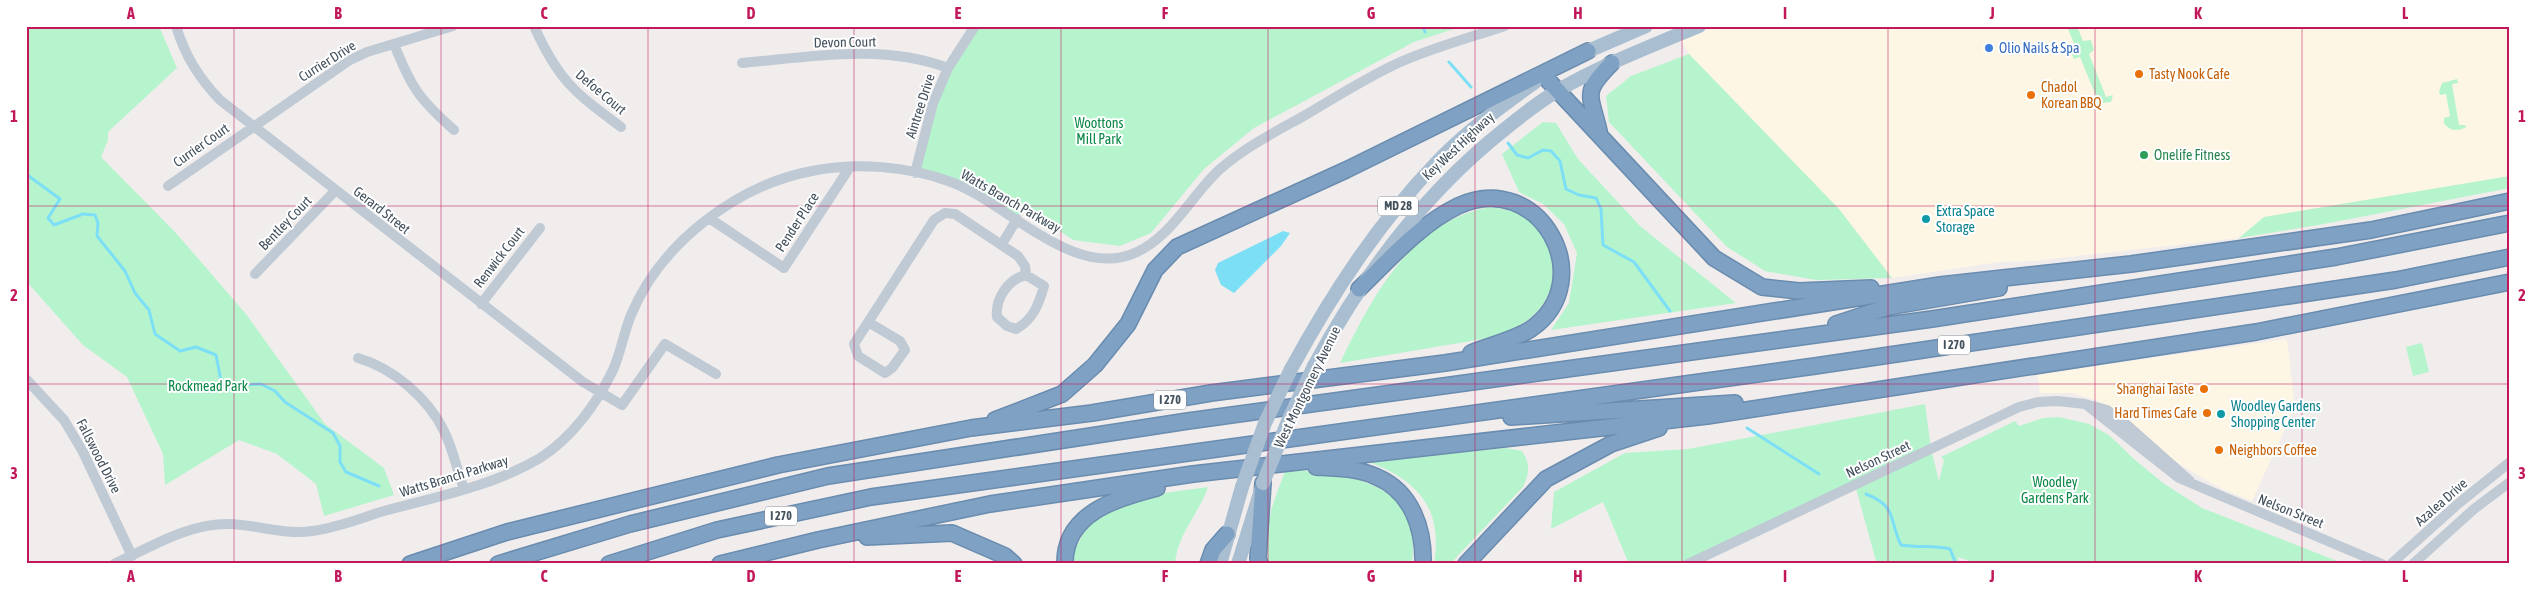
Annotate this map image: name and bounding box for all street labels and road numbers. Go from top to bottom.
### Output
street label: Devon Court [814,33,876,51]
street label: Currier Drive [296,37,358,85]
street label: Defoe Court [573,66,629,118]
street label: Aintree Drive [902,72,938,140]
street label: Key West Highway [1419,109,1497,183]
street label: Currier Court [170,120,232,170]
street label: Watts Branch Parkway [958,166,1064,236]
street label: Gerard Street [350,183,414,237]
street label: Pender Place [772,189,822,255]
street label: Bentley Court [255,193,315,253]
road number: MD 28 [1378,197,1418,216]
street label: Renwick Court [470,223,528,291]
street label: West Montgomery Avenue [1271,324,1343,450]
road number: I 270 [1938,336,1970,354]
road number: I 270 [1154,390,1186,410]
street label: Fallswood Drive [73,416,125,496]
street label: Nelson Street [1843,437,1913,481]
street label: Watts Branch Parkway [398,452,510,500]
street label: Azalea Drive [2412,475,2470,529]
street label: Nelson Street [2256,491,2326,531]
road number: I 270 [765,506,797,526]

